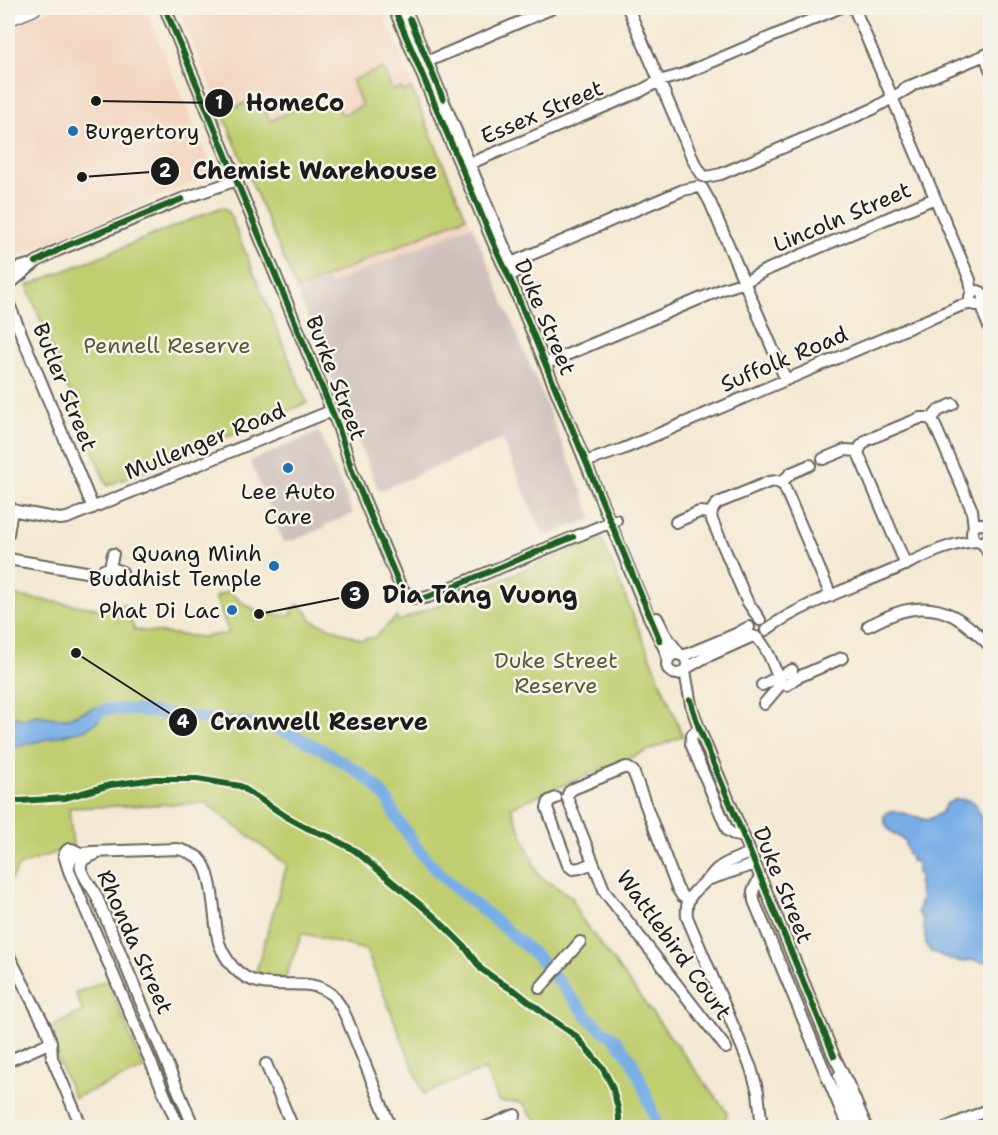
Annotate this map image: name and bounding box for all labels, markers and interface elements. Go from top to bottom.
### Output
street label: Essex Street [476,73,608,151]
callout: HomeCo [204,82,356,124]
text: HomeCo [246,87,344,119]
text: 1 [215,91,223,115]
place label: Burgertory [85,117,199,146]
marker: Burgertory [66,124,80,138]
callout: Chemist Warehouse [150,150,449,192]
text: Chemist Warehouse [192,155,438,187]
text: 2 [159,159,172,183]
street label: Lincoln Street [769,175,915,259]
street label: Duke Street [508,254,582,380]
street label: Burke Street [299,311,373,445]
street label: Butler Street [26,319,104,455]
street label: Suffolk Road [716,319,852,399]
park label: Pennell Reserve [83,331,251,360]
street label: Mullenger Road [120,396,290,486]
marker: Lee Auto Care [281,461,295,475]
place label: Lee Auto Care [241,477,335,531]
place label: Quang Minh Buddhist Temple [89,539,262,593]
marker: Quang Minh Buddhist Temple [267,559,281,573]
callout: Dia Tang Vuong [340,574,590,616]
text: Dia Tang Vuong [382,579,578,611]
text: 3 [349,583,361,607]
place label: Phat Di Lac [99,596,220,625]
marker: Phat Di Lac [225,603,239,617]
park label: Duke Street Reserve [494,646,618,700]
callout: Cranwell Reserve [168,701,440,743]
text: Cranwell Reserve [210,706,428,738]
text: 4 [177,710,190,734]
street label: Duke Street [746,822,820,948]
street label: Wattlebird Court [610,864,738,1026]
street label: Rhonda Street [90,865,180,1019]

